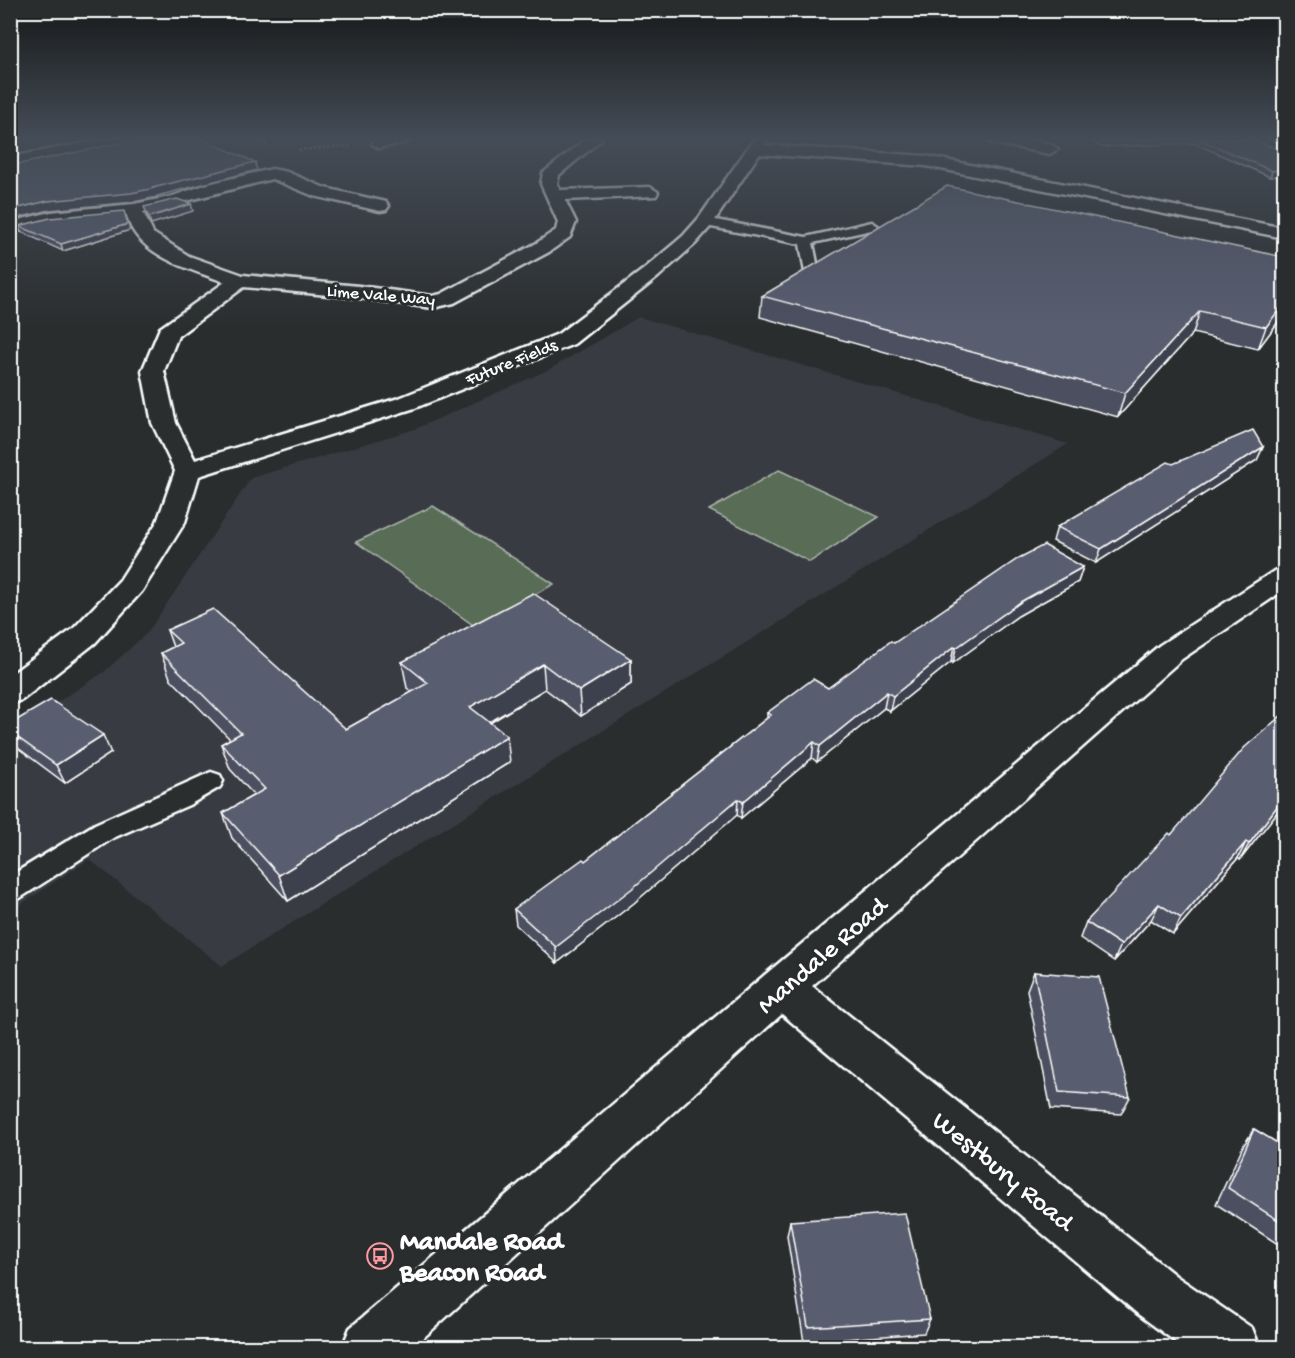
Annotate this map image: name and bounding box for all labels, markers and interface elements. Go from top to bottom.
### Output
street label: Lime Vale Way [326,281,436,312]
street label: Future Fields [462,335,562,392]
street label: Mandale Road [752,890,897,1022]
street label: Westbury Road [924,1106,1080,1241]
place label: Mandale Road Beacon Road [399,1228,566,1291]
bus stop icon: Mandale Road Beacon Road [365,1241,395,1271]

